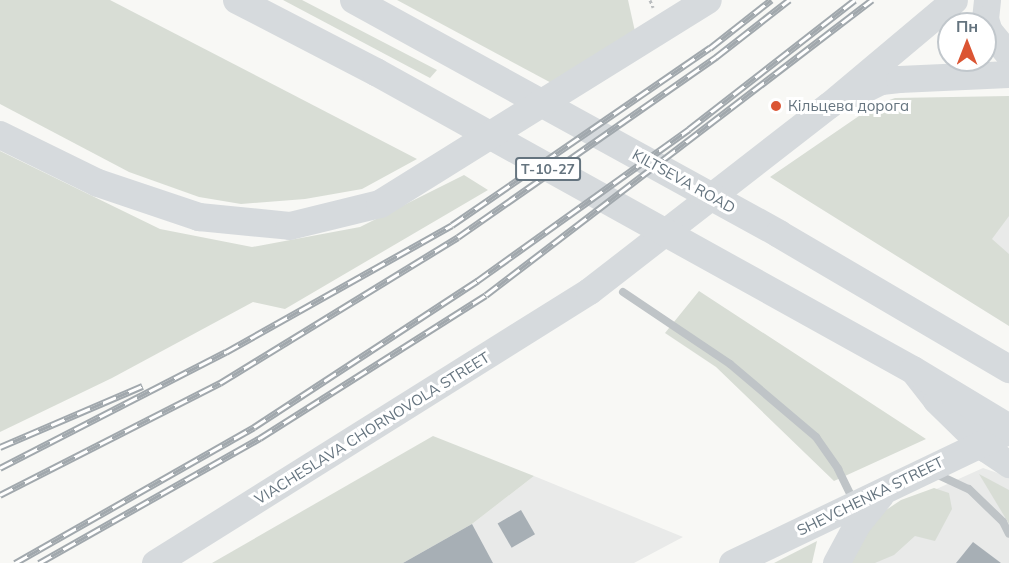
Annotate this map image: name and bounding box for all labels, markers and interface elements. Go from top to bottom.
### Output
north arrow [937,12,997,72]
text: Пн [956,16,978,36]
place label: Кільцева дорога [788,97,909,115]
marker: Кільцева дорога [769,99,783,113]
street label: KILTSEVA ROAD [629,145,739,217]
road number: Т-10-27 [515,158,581,180]
street label: VIACHESLAVA CHORNOVOLA STREET [251,348,493,508]
street label: SHEVCHENKA STREET [794,453,946,539]

